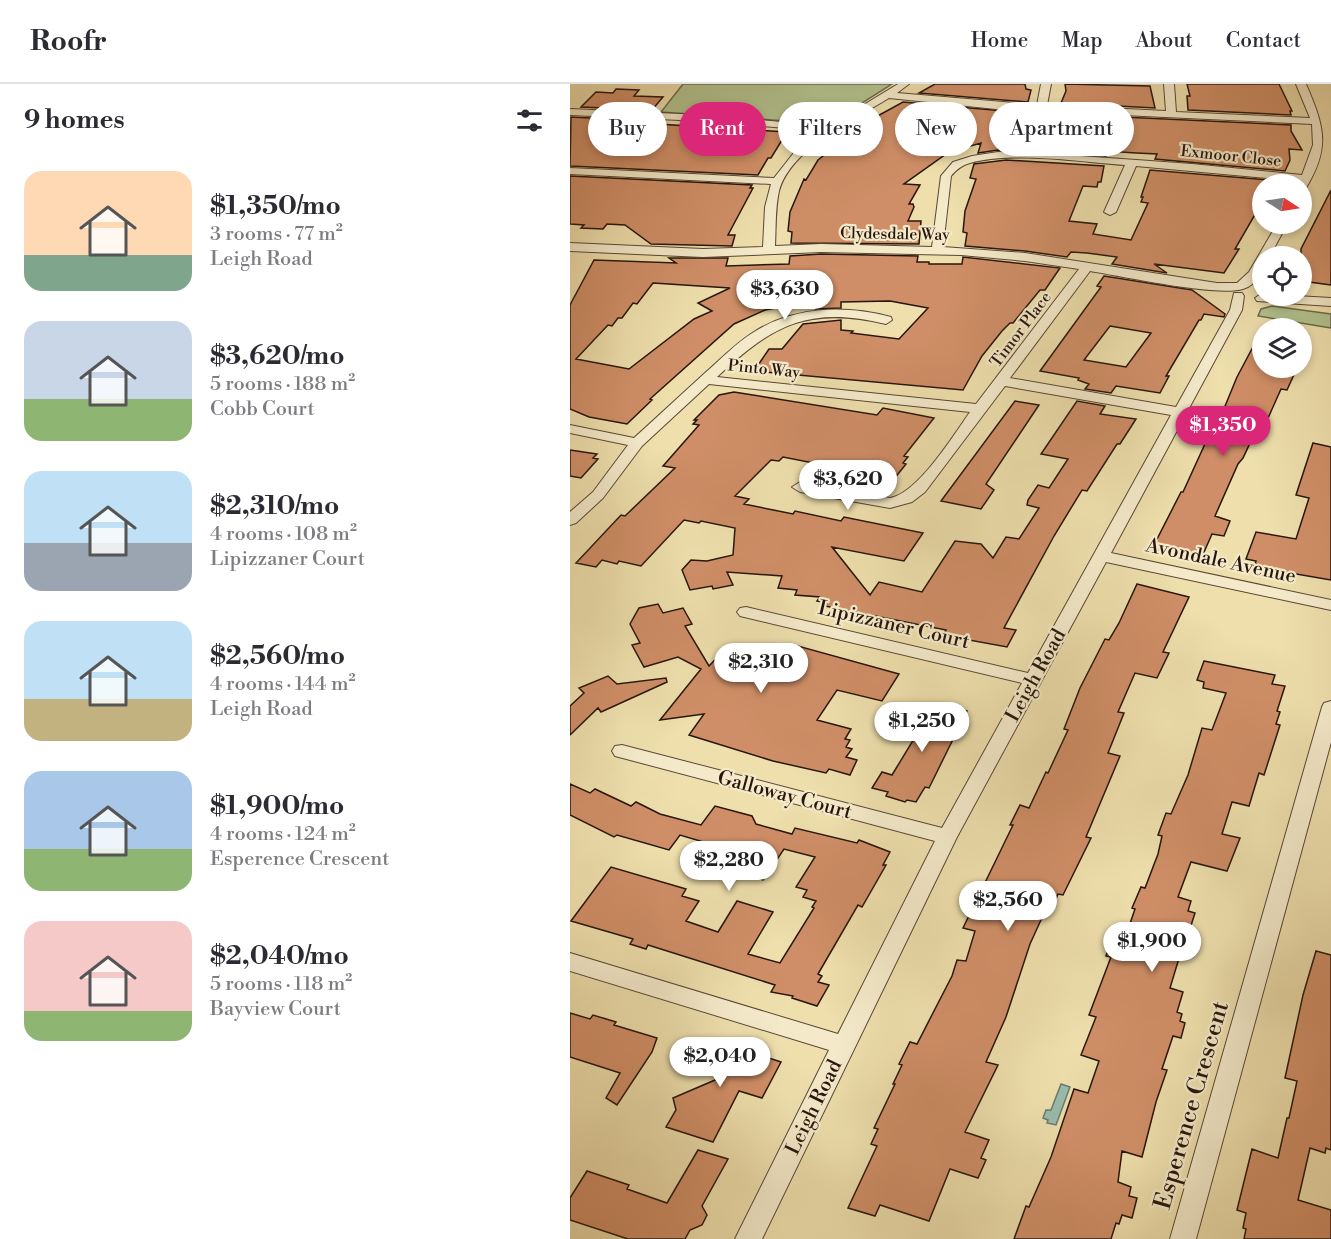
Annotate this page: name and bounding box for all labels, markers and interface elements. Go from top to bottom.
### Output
text: Roofr [30,24,107,59]
text: Home [971,28,1028,54]
text: Map [1061,28,1103,54]
text: About [1136,28,1193,54]
text: Contact [1226,28,1301,54]
chip: Buy [588,102,667,156]
chip: Rent [679,102,766,156]
chip: Filters [778,102,883,156]
chip: New [895,102,977,156]
chip: Apartment [989,102,1134,156]
text: 9 homes [24,104,125,136]
icon: filters [513,104,546,137]
street label: Exmoor Close [1180,141,1282,171]
north arrow [1252,174,1312,234]
map controls [1252,174,1312,378]
text: $1,350/mo [210,190,341,222]
icon: home [72,195,144,267]
text: 3 rooms · 77 m² [210,222,343,247]
street label: Clydesdale Way [840,223,950,245]
button: locate [1252,246,1312,306]
text: Leigh Road [210,247,313,272]
pin: $3,630 [736,270,834,321]
text: $3,630 [750,277,820,302]
street label: Timor Place [986,288,1056,371]
button: layers [1252,318,1312,378]
text: $3,620/mo [210,340,345,372]
icon: home [72,345,144,417]
street label: Pinto Way [727,355,801,383]
text: 5 rooms · 188 m² [210,372,355,397]
text: Cobb Court [210,397,315,422]
pin: $1,350 [1174,406,1272,457]
text: $1,350 [1190,413,1256,438]
pin: $3,620 [799,460,897,511]
text: $3,620 [813,467,883,492]
text: $2,310/mo [210,490,339,522]
icon: home [72,495,144,567]
text: 4 rooms · 108 m² [210,522,357,547]
street label: Avondale Avenue [1142,533,1298,590]
text: Lipizzaner Court [210,547,365,572]
street label: Lipizzaner Court [815,596,972,655]
street label: Leigh Road [1000,624,1072,727]
text: $2,560/mo [210,640,345,672]
pin: $2,310 [712,643,810,694]
icon: home [72,645,144,717]
text: $2,310 [728,650,794,675]
text: 4 rooms · 144 m² [210,672,355,697]
text: Leigh Road [210,697,313,722]
pin: $1,250 [873,702,971,753]
text: $1,250 [888,709,956,734]
street label: Galloway Court [715,766,854,825]
text: $1,900/mo [210,790,344,822]
icon: home [72,795,144,867]
text: 4 rooms · 124 m² [210,822,356,847]
pin: $2,280 [680,841,778,892]
text: Esperence Crescent [210,847,389,872]
text: $2,280 [694,848,764,873]
pin: $2,560 [959,881,1057,932]
text: $2,560 [973,888,1043,913]
pin: $1,900 [1103,922,1201,973]
text: $1,900 [1117,929,1187,954]
text: $2,040/mo [210,940,349,972]
icon: home [72,945,144,1017]
text: 5 rooms · 118 m² [210,972,352,997]
text: Bayview Court [210,997,341,1022]
street label: Esperence Crescent [1148,997,1236,1213]
pin: $2,040 [671,1037,769,1088]
text: $2,040 [683,1044,757,1069]
street label: Leigh Road [781,1055,848,1159]

